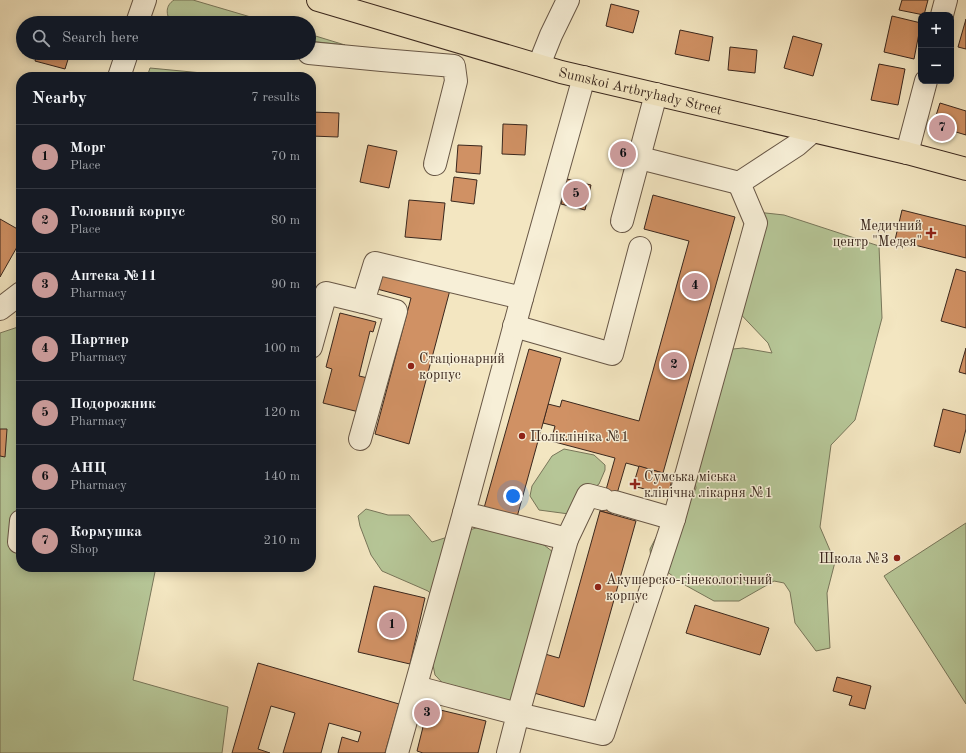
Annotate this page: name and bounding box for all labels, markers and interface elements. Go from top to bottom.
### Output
map controls [918,12,954,84]
button: + [918,12,954,48]
search box [16,16,316,60]
icon: search [30,27,52,49]
text: Search here [62,31,139,46]
button: − [918,48,954,84]
street label: Sumskoi Artbryhady Street [557,66,723,117]
text: Nearby [32,90,87,107]
text: 7 results [251,91,300,104]
pin: 7 [929,113,955,143]
pin: 6 [610,139,636,169]
text: Морг [70,141,106,156]
text: 1 [41,150,49,163]
text: 70 m [271,150,300,163]
text: Place [70,159,100,172]
pin: 5 [563,179,589,209]
text: Головний корпус [70,205,185,220]
text: 2 [41,214,49,227]
text: 80 m [271,214,300,227]
place label: Медичний центр "Медея" [833,219,922,249]
text: Place [70,223,100,236]
marker: Медичний центр "Медея" [925,227,937,239]
text: Аптека №11 [70,269,157,284]
pin: 4 [682,271,708,301]
text: 3 [41,278,49,291]
text: 90 m [271,278,300,291]
text: Pharmacy [70,287,127,300]
text: Партнер [70,333,129,348]
text: 4 [41,342,49,355]
text: 100 m [263,342,300,355]
pin: 2 [661,350,687,380]
text: Pharmacy [70,351,127,364]
place label: Стаціонарний корпус [419,352,505,382]
marker: Стаціонарний корпус [406,361,416,371]
text: Подорожник [70,397,156,412]
text: 5 [41,406,49,419]
text: 120 m [263,406,300,419]
text: Pharmacy [70,415,127,428]
place label: Поліклініка №1 [530,430,629,444]
marker: Поліклініка №1 [517,431,527,441]
text: АНЦ [70,461,106,476]
text: 6 [41,470,49,483]
text: 140 m [263,470,300,483]
place label: Сумська міська клінічна лікарня №1 [644,470,773,500]
marker: Сумська міська клінічна лікарня №1 [629,478,641,490]
text: Pharmacy [70,479,127,492]
your location [503,486,523,506]
text: Кормушка [70,525,142,540]
text: 7 [41,534,49,547]
text: 210 m [263,534,300,547]
text: Shop [70,543,98,556]
place label: Школа №3 [819,552,889,566]
marker: Школа №3 [892,553,902,563]
place label: Акушерско-гінекологічний корпус [606,573,772,603]
marker: Акушерско-гінекологічний корпус [593,582,603,592]
pin: 1 [379,610,405,640]
pin: 3 [414,698,440,728]

